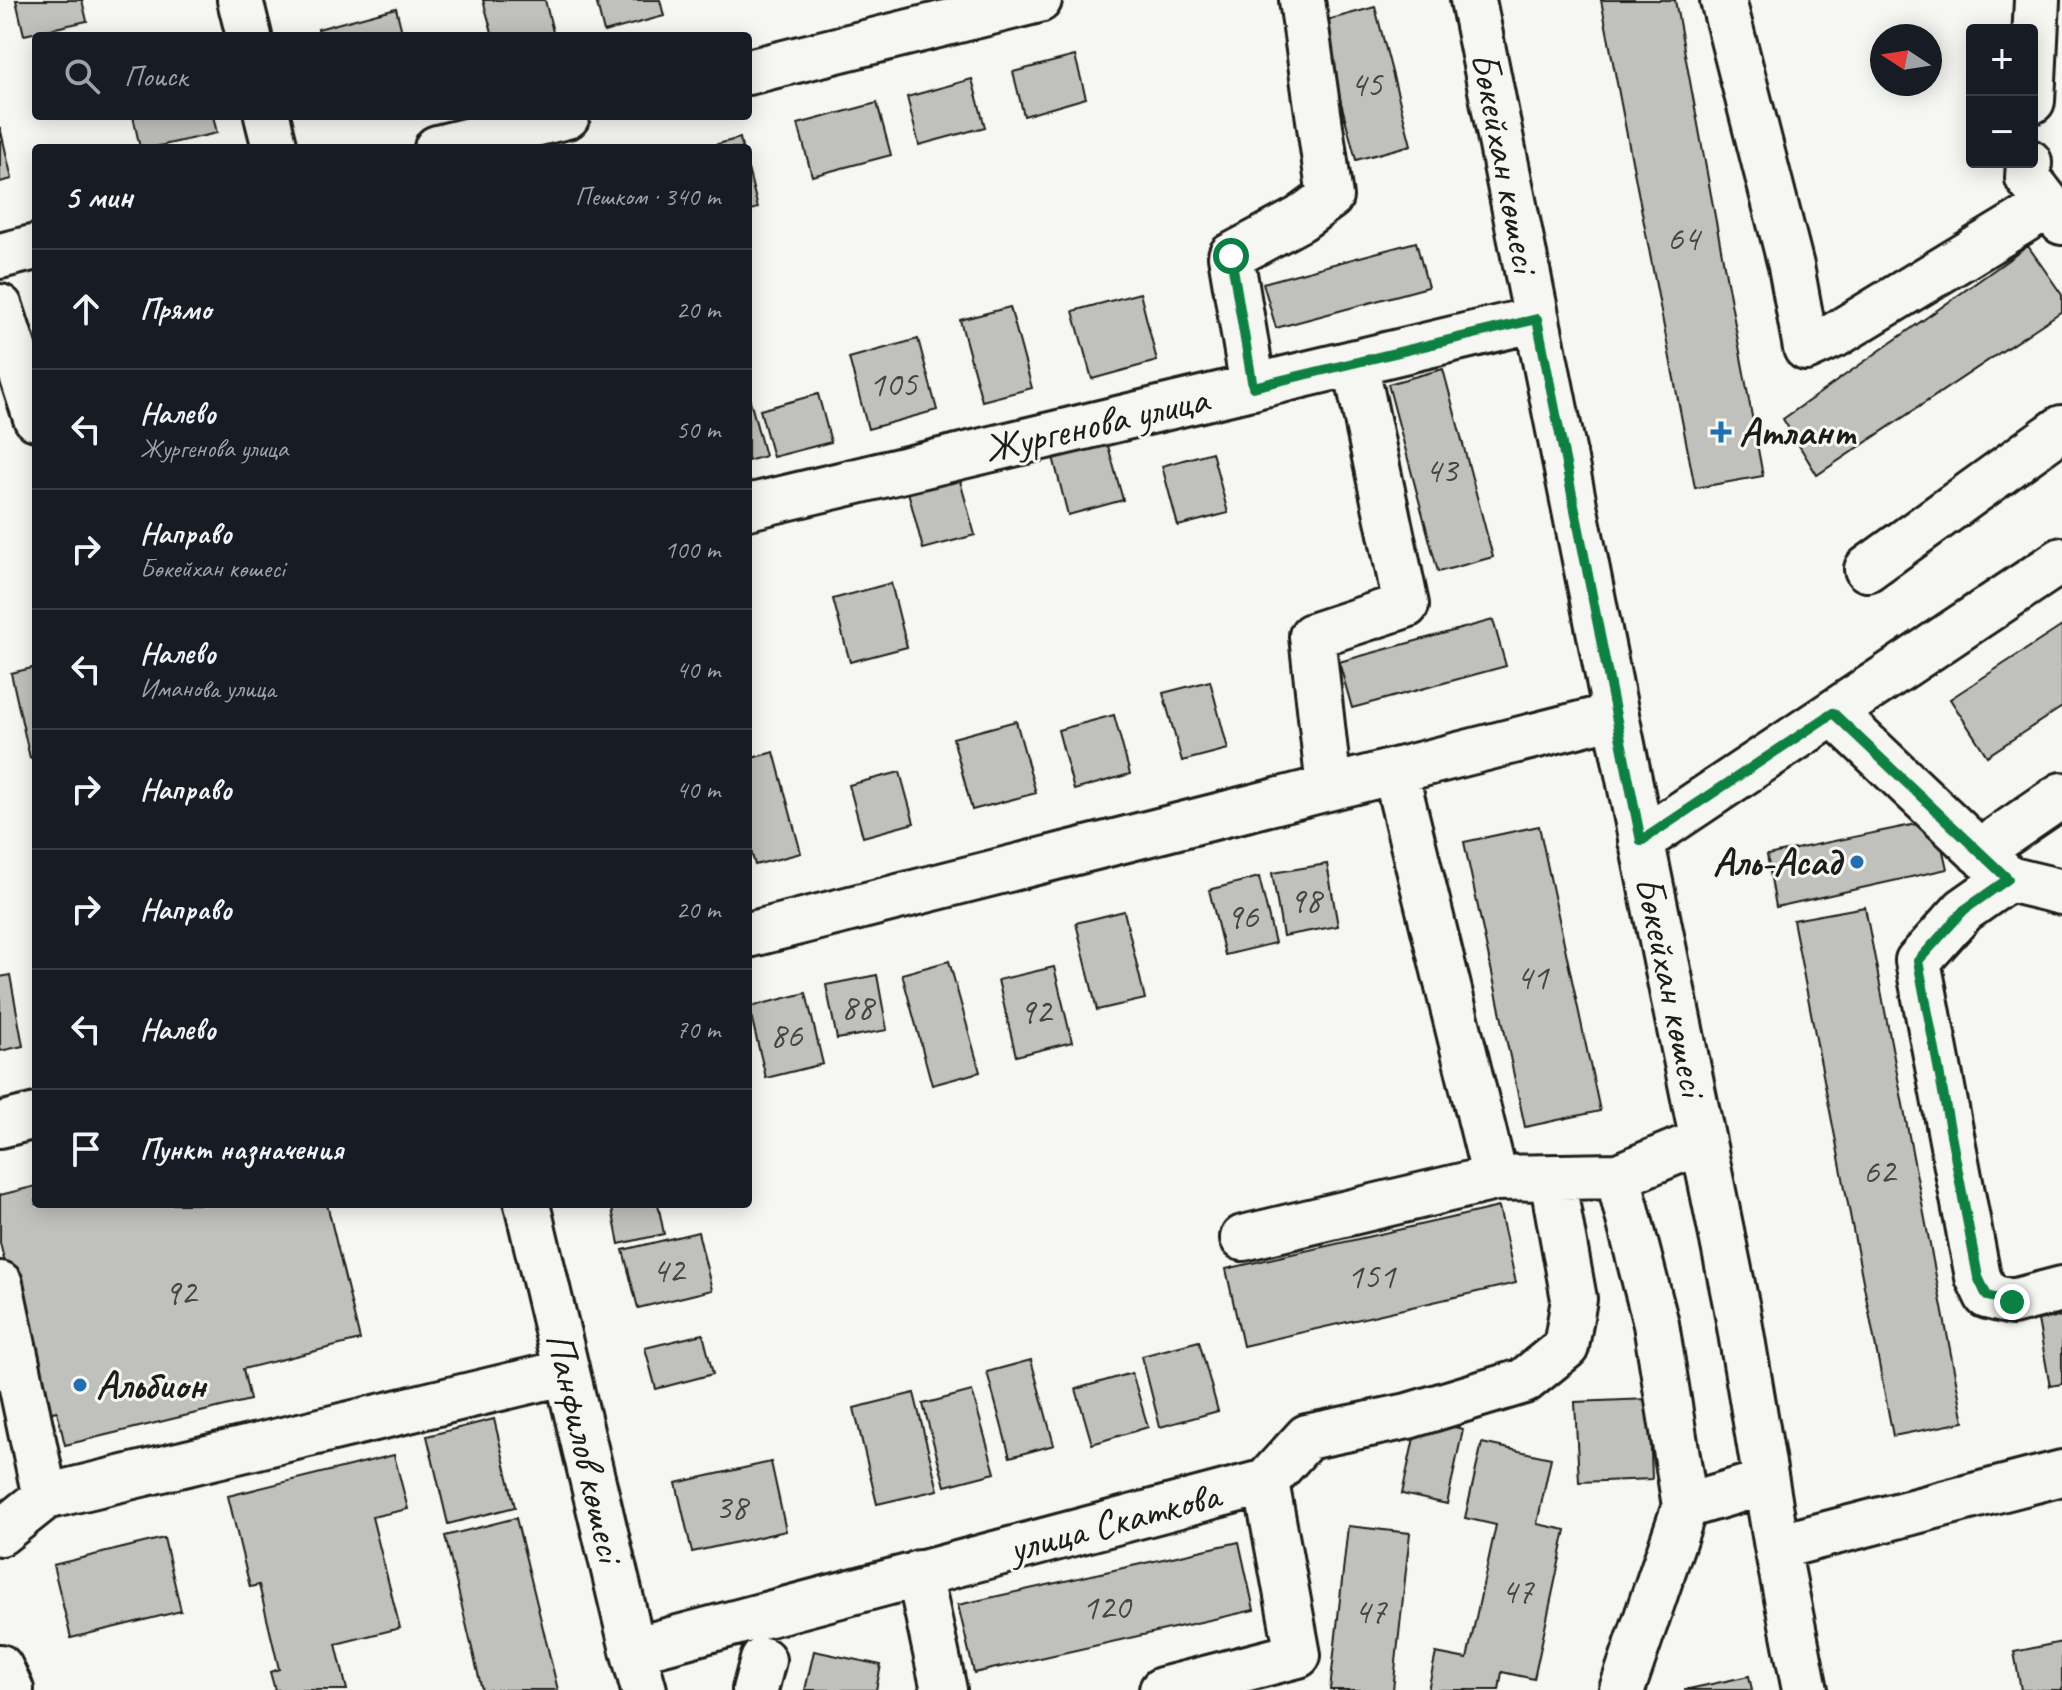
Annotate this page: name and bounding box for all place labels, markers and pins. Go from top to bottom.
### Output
place label: Атлант [1739,407,1857,457]
marker: Атлант [1710,421,1732,443]
place label: Аль-Асад [1713,837,1845,887]
marker: Аль-Асад [1848,853,1866,871]
place label: Альбион [96,1360,208,1410]
marker: Альбион [71,1376,89,1394]

